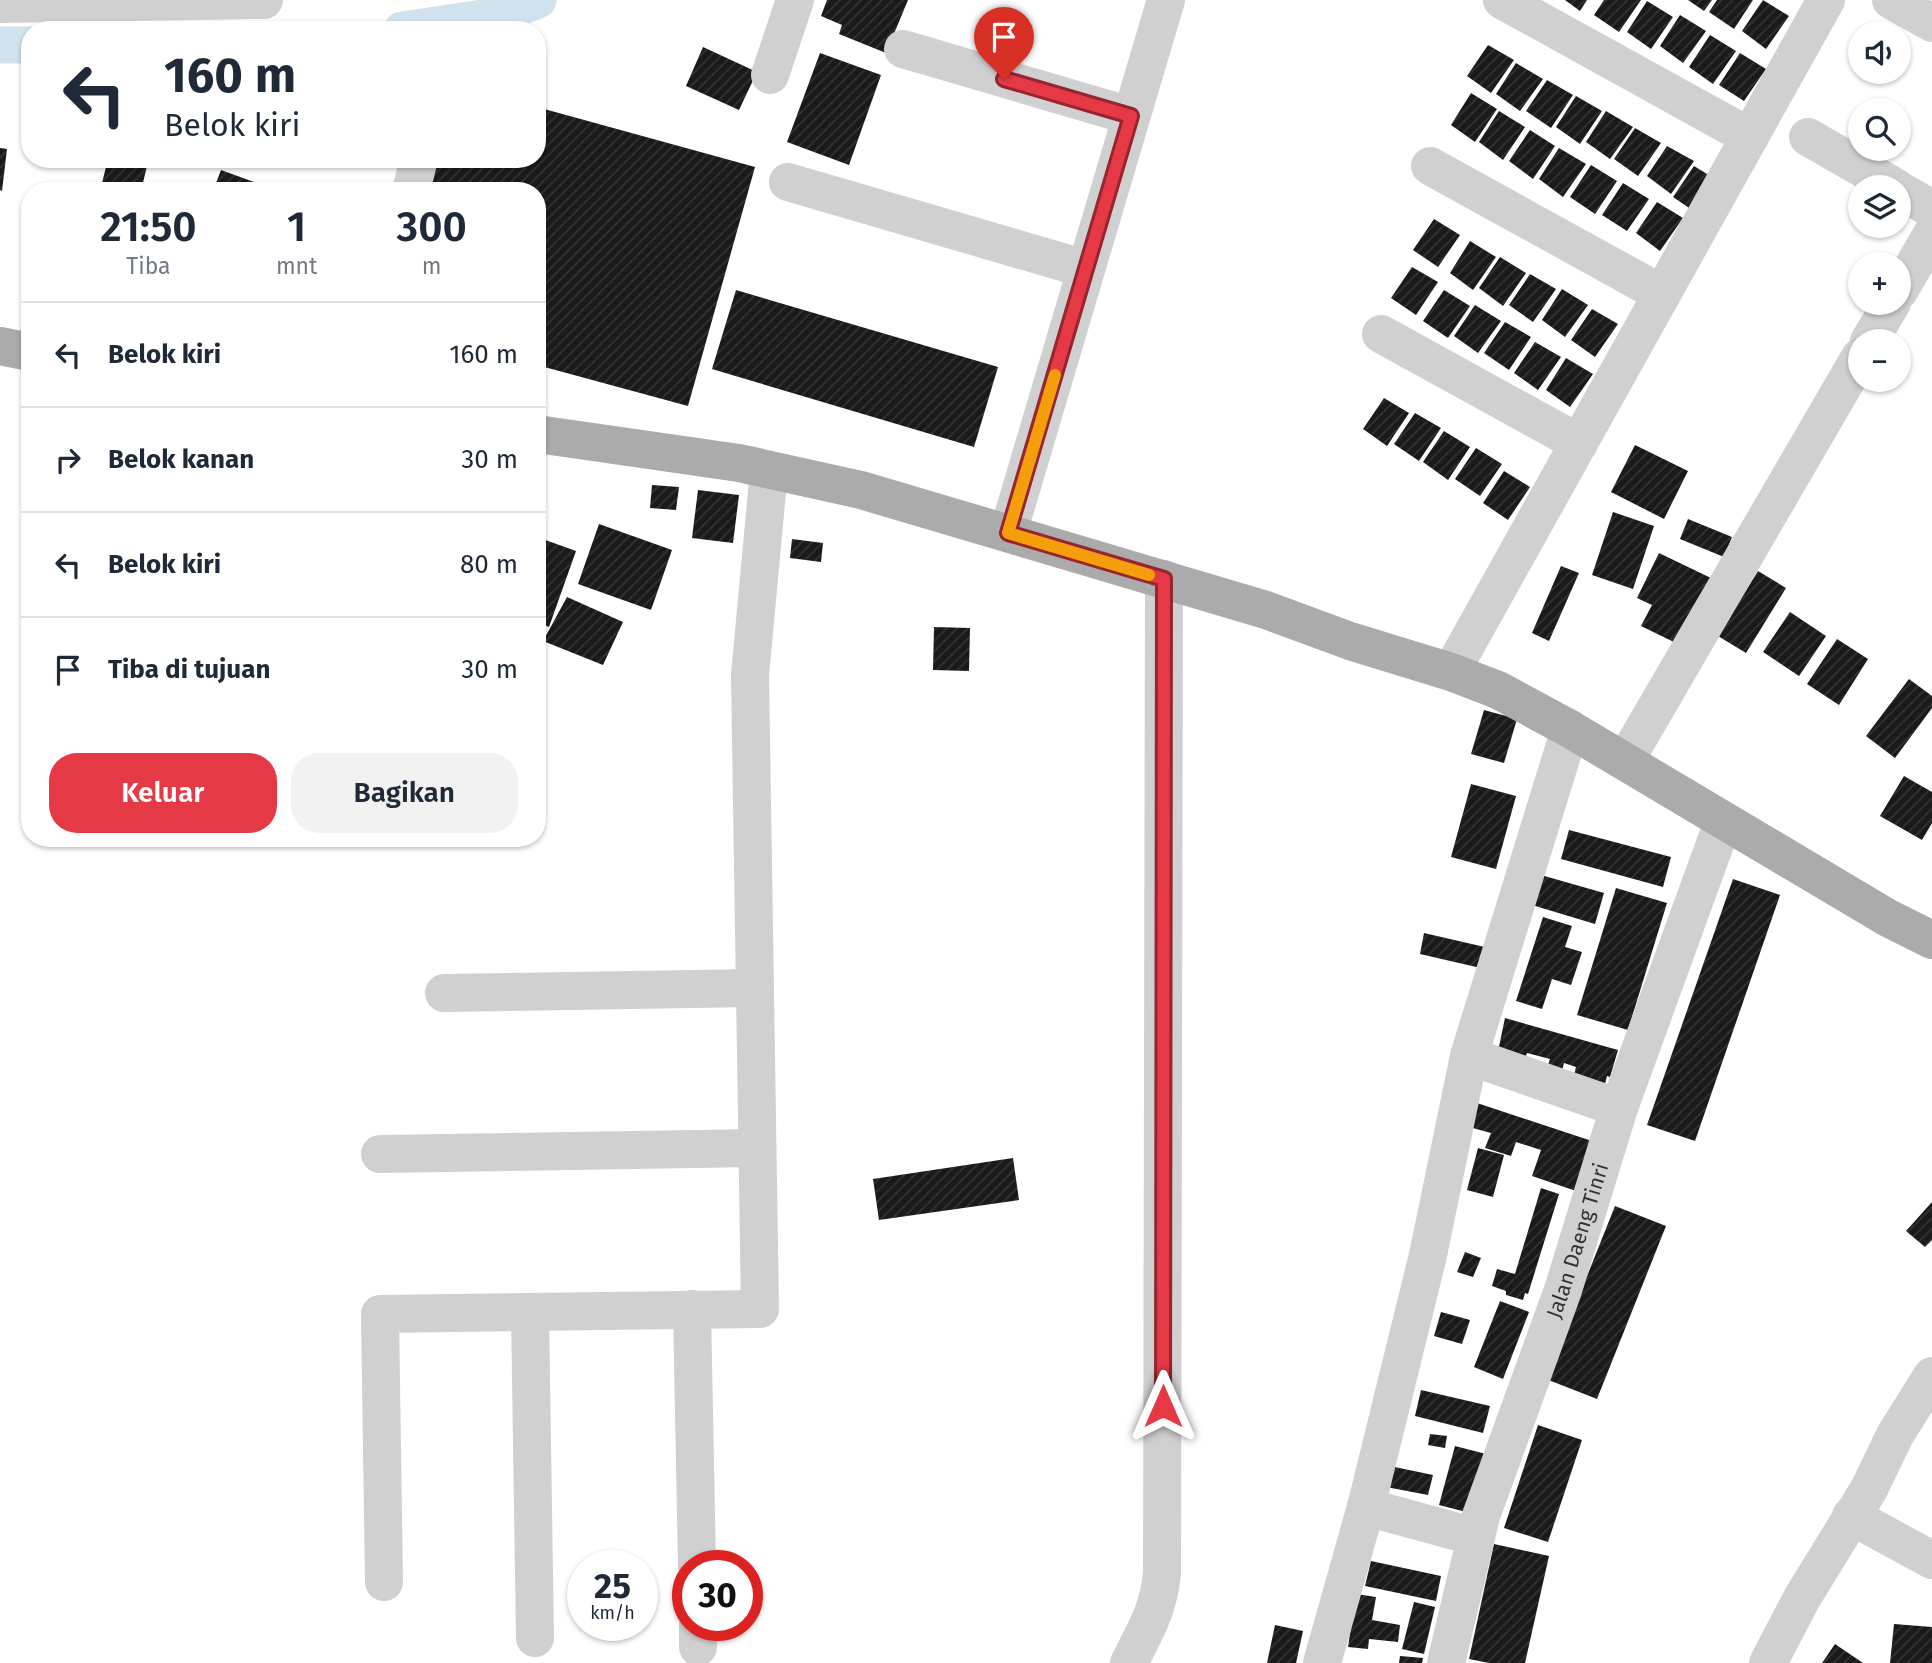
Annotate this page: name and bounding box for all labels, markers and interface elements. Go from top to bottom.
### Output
pin [974,7,1034,79]
icon: arrive [985,18,1023,56]
map controls [1848,21,1911,392]
button: sound [1848,21,1911,84]
text: 160 m [164,46,296,105]
icon: left [49,49,140,140]
button: search [1848,98,1911,161]
text: Belok kiri [164,106,300,144]
button: layers [1848,175,1911,238]
text: 21:50 [100,202,197,252]
text: 1 [287,202,306,252]
text: 300 [397,202,467,252]
text: Tiba [126,252,171,280]
text: mnt [276,252,317,280]
text: m [422,252,442,280]
button: + [1848,252,1911,315]
button: − [1848,329,1911,392]
icon: left [49,336,87,374]
text: Belok kiri [108,339,221,370]
text: 160 m [449,339,518,370]
icon: right [49,441,87,479]
text: Belok kanan [108,444,254,475]
text: 30 m [461,444,518,475]
icon: left [49,546,87,584]
text: Belok kiri [108,549,221,580]
text: 80 m [460,549,518,580]
icon: arrive [49,651,87,689]
text: Tiba di tujuan [108,654,270,685]
text: 30 m [461,654,518,685]
button: Keluar [49,753,277,833]
button: Bagikan [291,753,518,833]
street label: Jalan Daeng Tinri [1541,1160,1614,1322]
position arrow [1126,1369,1200,1443]
speed limit sign: 30 [672,1550,763,1641]
text: 25 [594,1565,631,1607]
text: km/h [590,1602,635,1624]

